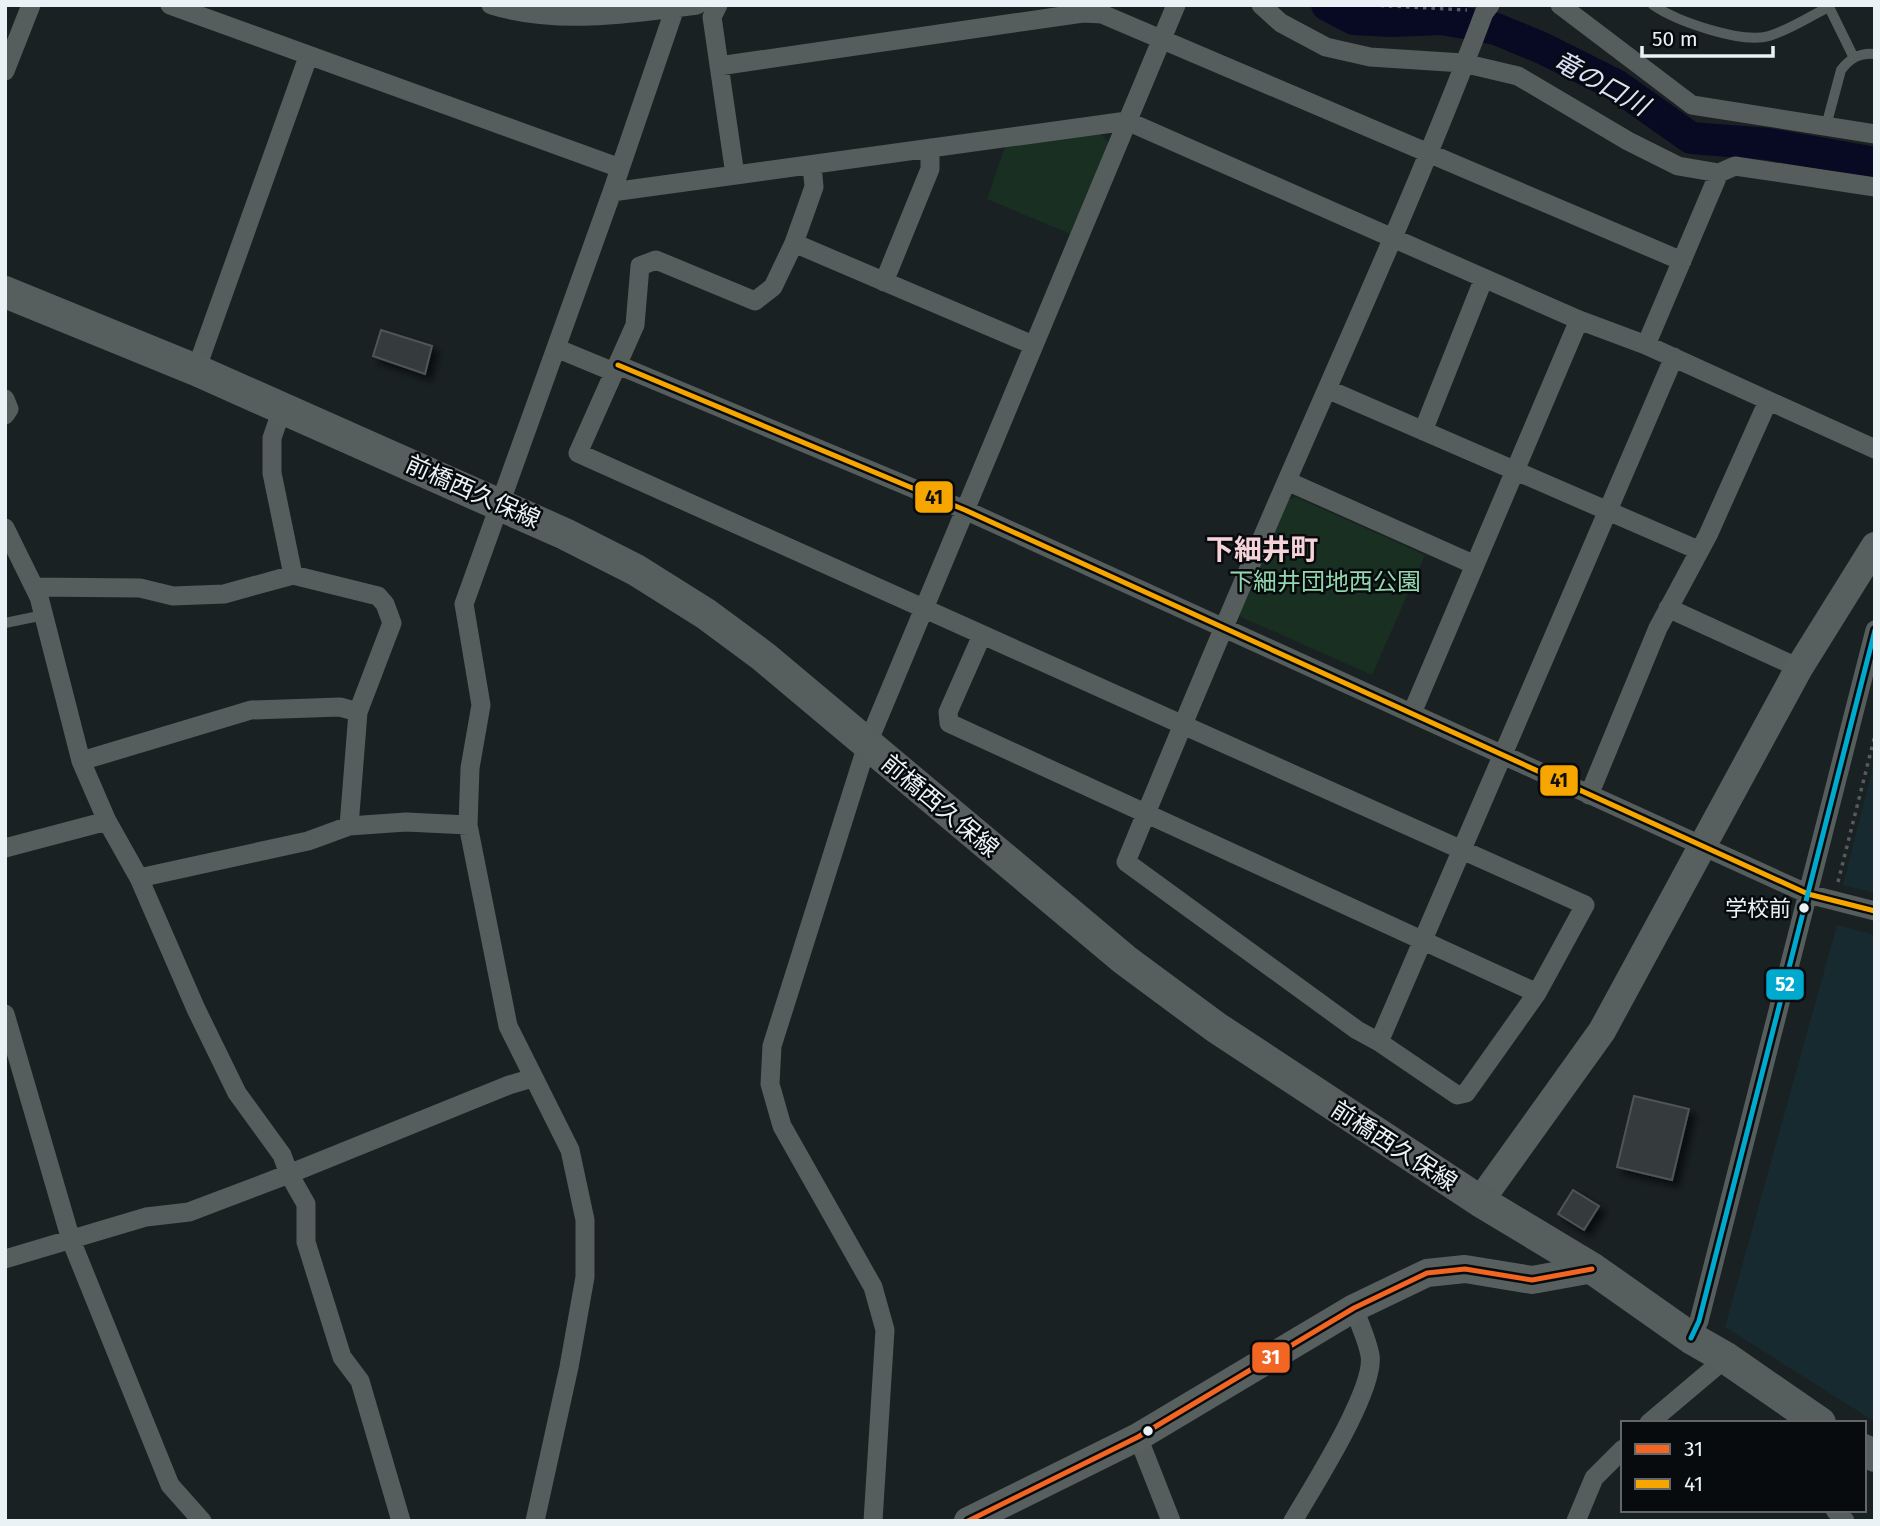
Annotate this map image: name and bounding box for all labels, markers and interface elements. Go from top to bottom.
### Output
scale bar [1642,14,1773,58]
text: 50 m [1652,26,1698,52]
water label: 竜の口川 [1548,45,1656,124]
street label: 前橋西久保線 [402,450,544,534]
line badge: 41 [914,480,954,514]
text: 41 [925,486,943,509]
district label: 下細井町 [1206,533,1318,566]
park label: 下細井団地西公園 [1229,568,1421,596]
street label: 前橋西久保線 [876,749,1004,863]
line badge: 41 [1539,764,1579,797]
text: 41 [1550,769,1568,792]
place label: 学校前 [1725,895,1791,922]
marker: 学校前 [1797,901,1811,915]
line badge: 52 [1765,968,1805,1001]
text: 52 [1775,973,1795,996]
street label: 前橋西久保線 [1326,1095,1462,1197]
line badge: 31 [1251,1341,1291,1374]
text: 31 [1261,1346,1280,1369]
legend [1621,1421,1866,1512]
unlabelled marker [1141,1424,1155,1438]
text: 31 [1684,1436,1703,1462]
text: 41 [1684,1471,1703,1497]

